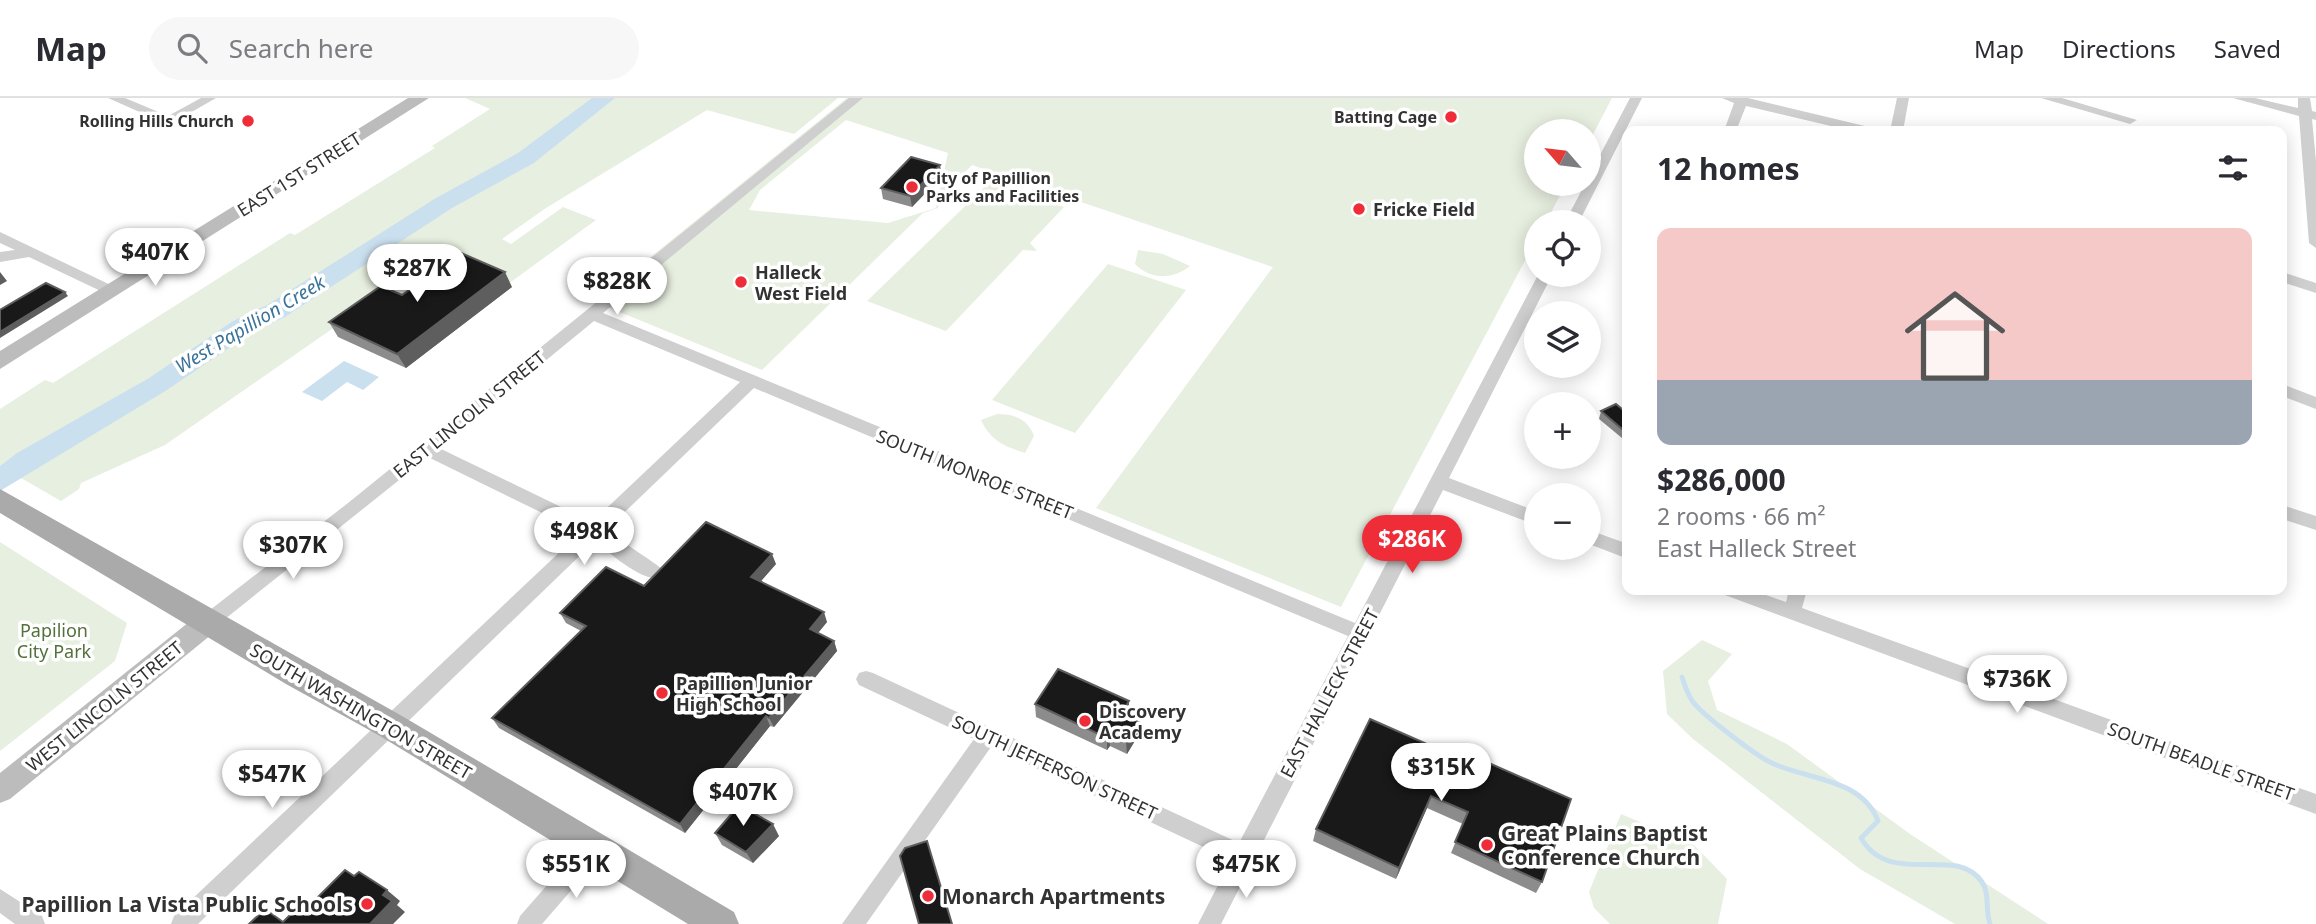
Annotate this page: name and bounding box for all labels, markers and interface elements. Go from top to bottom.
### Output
search box [149,17,639,80]
text: Map [35,26,107,71]
icon: search [173,29,211,67]
text: Search here [229,30,373,66]
text: Map [1974,32,2024,65]
text: Directions [2062,32,2176,65]
text: Saved [2214,32,2281,65]
place label: Batting Cage [1334,106,1437,128]
marker: Batting Cage [1443,109,1459,125]
place label: Rolling Hills Church [79,110,234,132]
marker: Rolling Hills Church [240,113,256,129]
north arrow [1524,119,1601,196]
map controls [1524,119,1601,560]
street label: EAST 1ST STREET [232,126,366,222]
text: 12 homes [1657,148,1800,189]
icon: filters [2214,149,2252,187]
place label: City of Papillion Parks and Facilities [926,167,1079,207]
marker: City of Papillion Parks and Facilities [904,179,920,195]
place label: Fricke Field [1373,197,1475,221]
marker: Fricke Field [1351,201,1367,217]
button: locate [1524,210,1601,287]
pin: $407K [106,228,204,288]
text: $407K [121,235,189,267]
pin: $287K [368,244,466,304]
text: $287K [383,251,451,283]
pin: $828K [568,258,666,317]
place label: Halleck West Field [755,260,847,305]
text: $828K [583,264,651,296]
water label: West Papillion Creek [170,269,330,379]
icon: home [1892,273,2018,399]
marker: Halleck West Field [733,274,749,290]
button: layers [1524,301,1601,378]
street label: EAST LINCOLN STREET [388,345,550,483]
button: + [1524,392,1601,469]
street label: SOUTH MONROE STREET [873,423,1077,525]
text: $286,000 [1657,459,1786,500]
button: − [1524,483,1601,560]
text: 2 rooms · 66 m² [1657,500,1826,532]
pin: $498K [535,508,633,567]
text: $498K [550,514,618,546]
pin: $286K [1363,516,1461,575]
pin: $307K [244,522,342,581]
text: $286K [1378,522,1446,554]
text: $307K [259,528,327,560]
text: East Halleck Street [1657,532,1856,564]
street label: EAST HALLECK STREET [1274,604,1384,782]
park label: Papilion City Park [17,618,92,663]
street label: WEST LINCOLN STREET [21,635,187,777]
street label: SOUTH WASHINGTON STREET [246,638,476,784]
pin: $736K [1968,656,2066,715]
text: $736K [1983,662,2051,694]
place label: Papillion Junior High School [676,671,813,716]
marker: Papillion Junior High School [654,685,670,701]
place label: Discovery Academy [1099,699,1187,744]
street label: SOUTH JEFFERSON STREET [949,709,1161,825]
marker: Discovery Academy [1077,713,1093,729]
street label: SOUTH BEADLE STREET [2104,716,2298,806]
pin: $315K [1392,744,1490,803]
pin: $547K [223,750,321,810]
text: $315K [1407,750,1475,782]
text: $547K [238,757,306,789]
pin: $407K [694,768,792,828]
text: $407K [709,775,777,807]
place label: Great Plains Baptist Conference Church [1501,819,1708,871]
marker: Great Plains Baptist Conference Church [1479,837,1495,853]
pin: $551K [527,840,625,900]
pin: $475K [1197,840,1295,900]
text: $551K [542,847,610,879]
text: $475K [1212,847,1280,879]
place label: Monarch Apartments [942,882,1165,910]
marker: Monarch Apartments [920,888,936,904]
place label: Papillion La Vista Public Schools [21,890,353,918]
marker: Papillion La Vista Public Schools [359,896,375,912]

